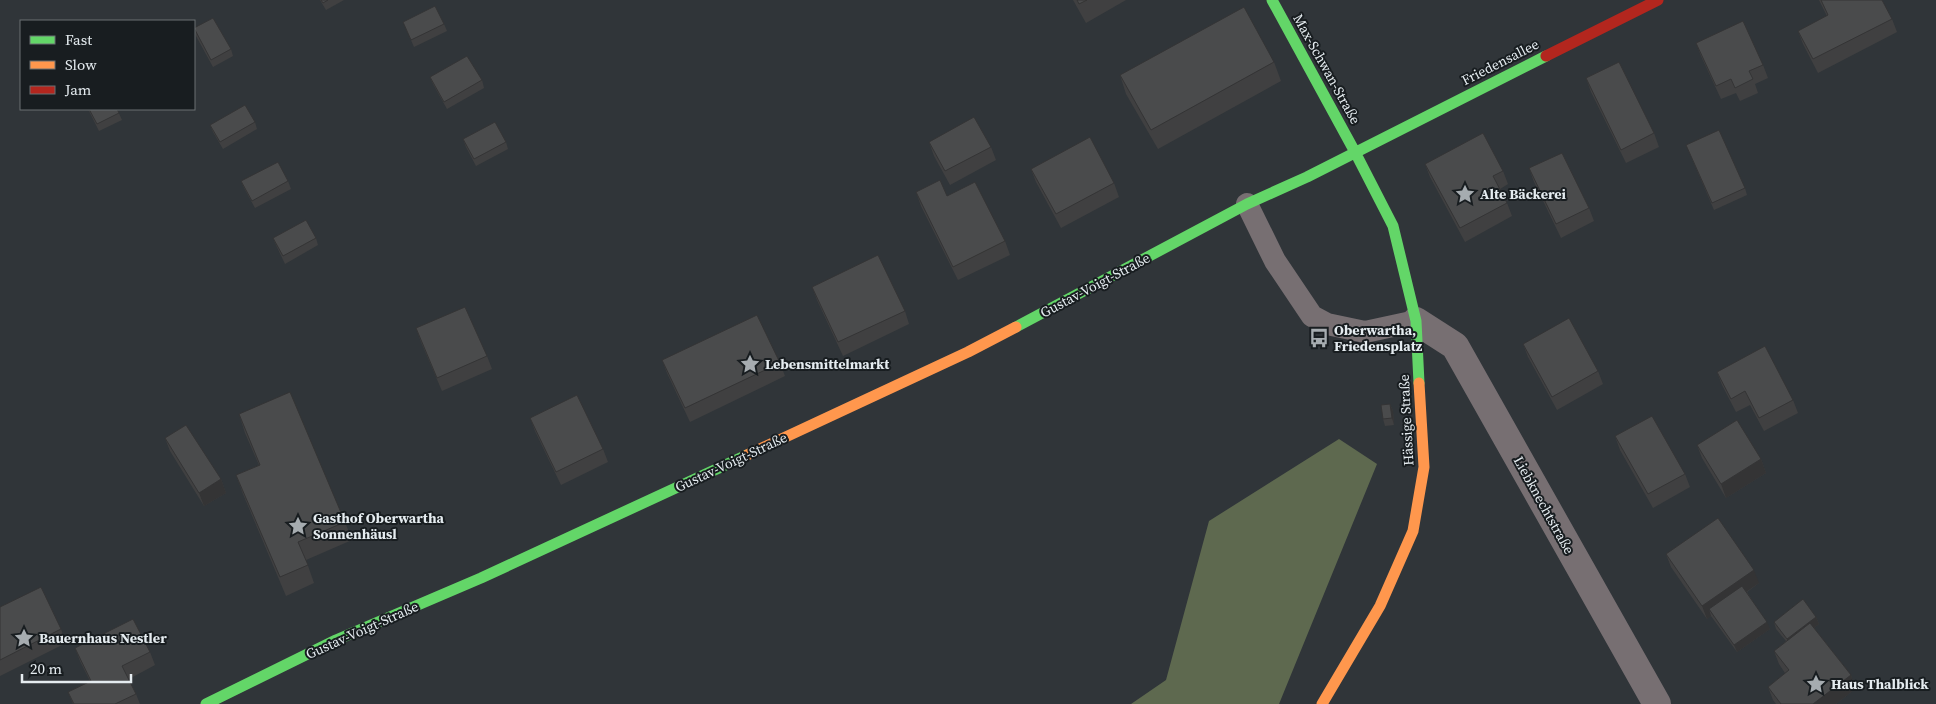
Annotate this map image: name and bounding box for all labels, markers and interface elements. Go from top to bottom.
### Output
street label: Max-Schwan-Straße [1288,10,1366,128]
legend [20,20,195,110]
text: Fast [65,29,92,50]
street label: Friedensallee [1458,34,1542,90]
text: Slow [65,54,97,75]
text: Jam [64,79,92,100]
place icon: Alte Bäckerei [1454,183,1476,205]
place label: Alte Bäckerei [1480,184,1567,204]
street label: Gustav-Voigt-Straße [1037,248,1153,322]
place label: Oberwartha, Friedensplatz [1334,320,1423,356]
bus stop icon: Oberwartha, Friedensplatz [1308,327,1330,349]
place icon: Lebensmittelmarkt [739,353,761,375]
place label: Lebensmittelmarkt [765,354,890,374]
street label: Hässige Straße [1394,374,1418,466]
street label: Gustav-Voigt-Straße [672,427,790,497]
street label: Liebknechtstraße [1509,452,1579,558]
place label: Gasthof Oberwartha Sonnenhäusl [313,508,444,544]
place icon: Gasthof Oberwartha Sonnenhäusl [287,515,309,537]
street label: Gustav-Voigt-Straße [302,596,422,664]
place icon: Bauernhaus Nestler [13,627,35,649]
place label: Bauernhaus Nestler [39,628,167,648]
scale bar [22,652,131,684]
text: 20 m [30,658,62,679]
place icon: Haus Thalblick [1805,673,1827,695]
place label: Haus Thalblick [1831,674,1929,694]

